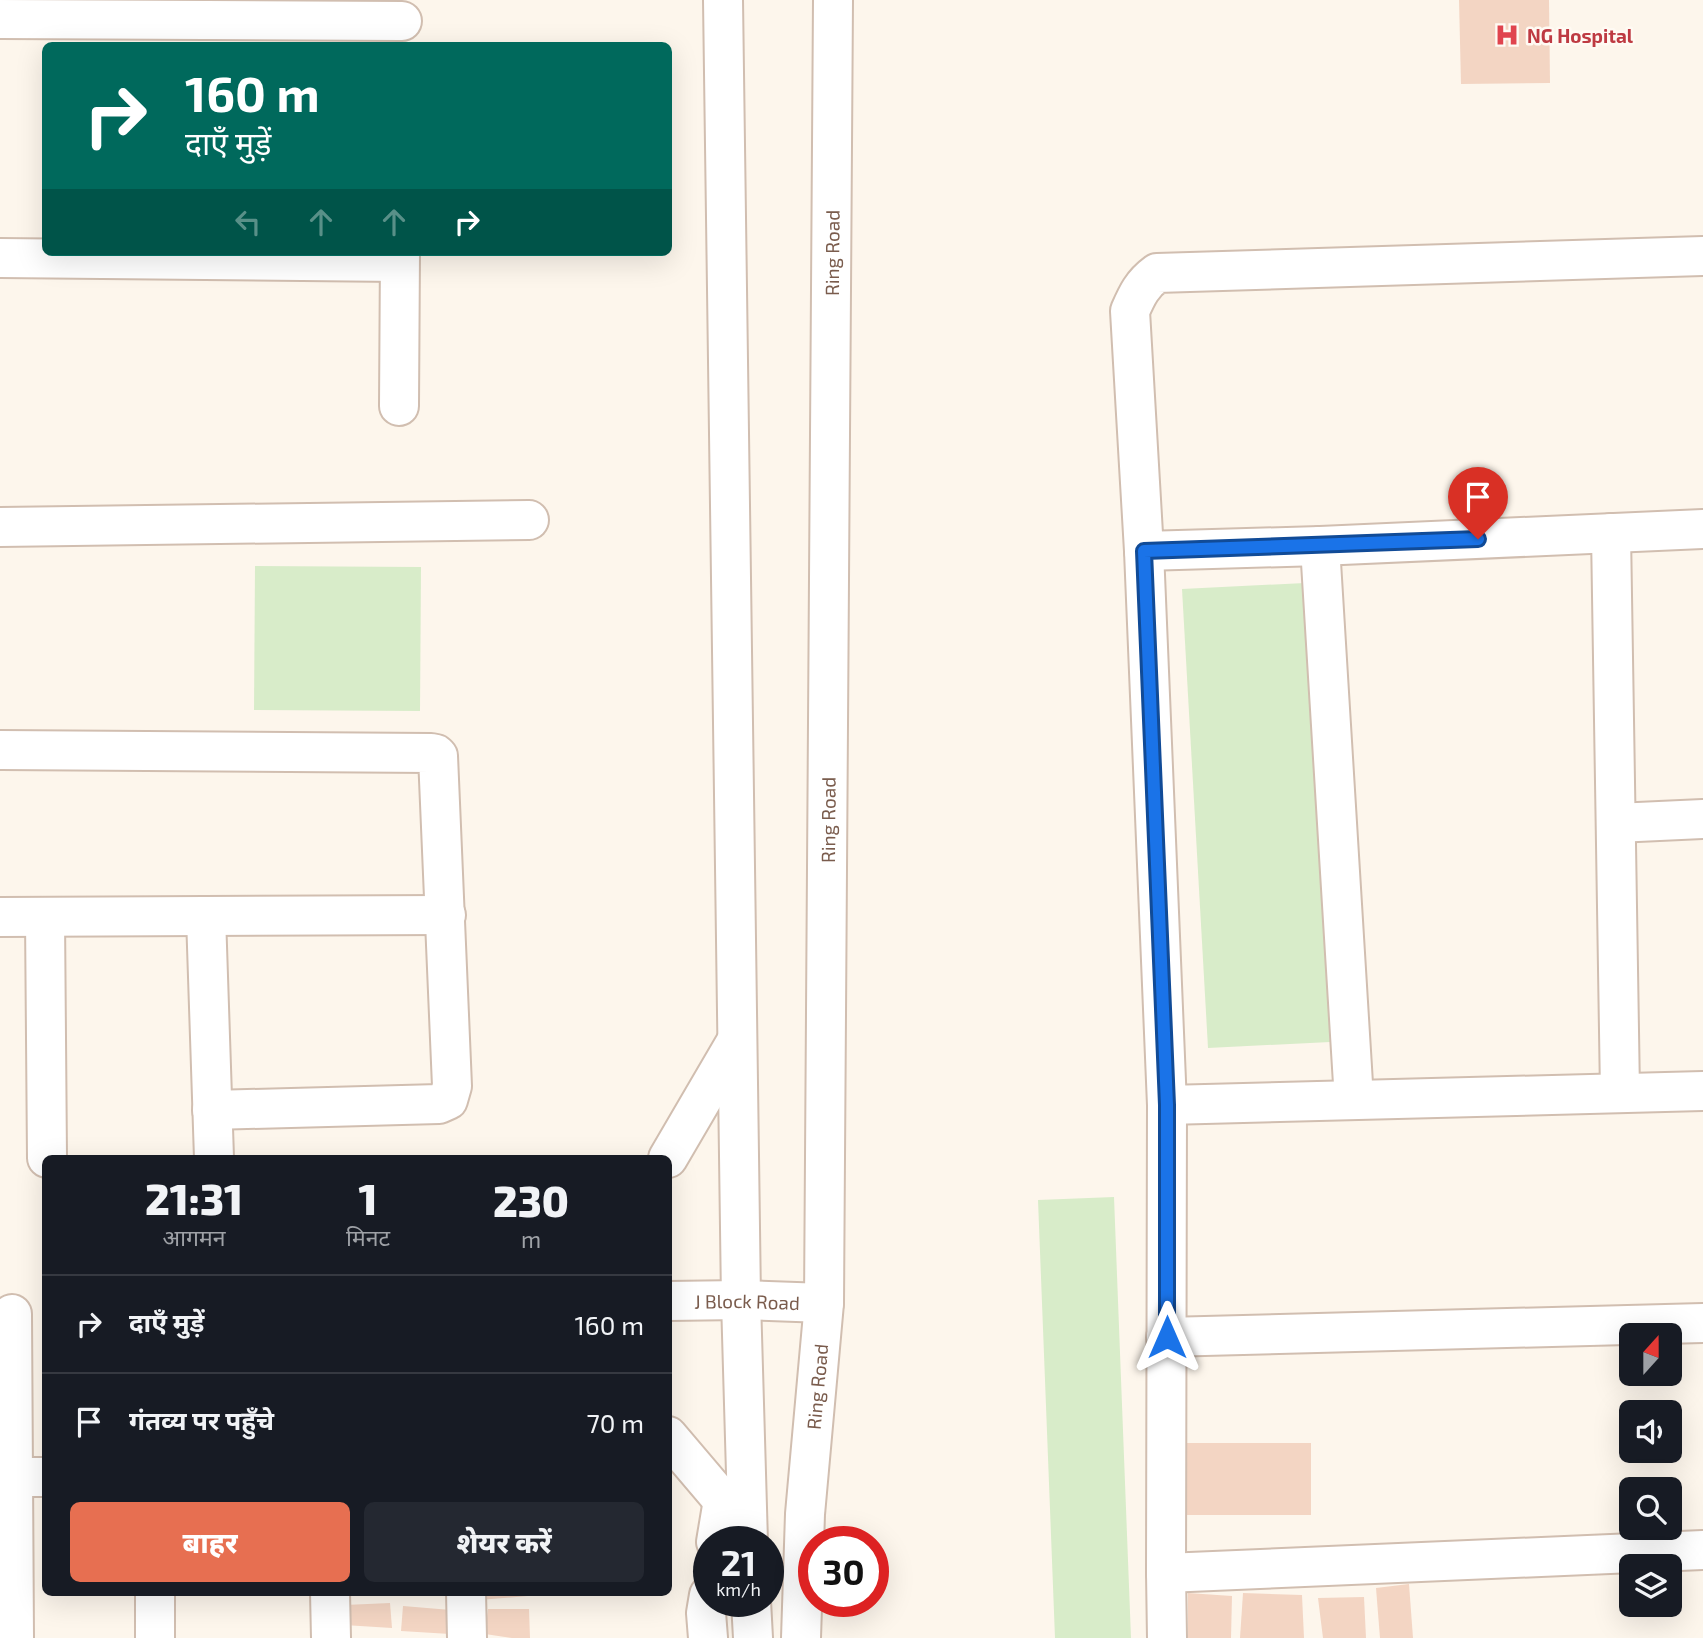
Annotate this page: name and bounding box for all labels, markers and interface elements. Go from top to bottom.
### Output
hospital icon: NG Hospital [1493,21,1521,49]
place label: NG Hospital [1527,24,1634,47]
text: 160 m [185,63,320,122]
icon: right [70,70,161,161]
text: दाएँ मुड़ें [185,123,271,161]
icon: left [229,203,267,241]
icon: ahead [302,203,340,241]
icon: ahead [375,203,413,241]
icon: right [448,203,486,241]
street label: Ring Road [819,210,843,296]
pin [1448,467,1508,539]
icon: arrive [1459,478,1497,516]
street label: Ring Road [816,777,839,863]
text: 21:31 [145,1173,243,1223]
text: 1 [359,1173,377,1223]
text: 230 [493,1175,569,1225]
text: आगमन [162,1223,225,1251]
text: मिनट [346,1223,390,1251]
text: m [521,1225,541,1253]
street label: J Block Road [694,1288,800,1314]
position arrow [1130,1300,1204,1374]
icon: right [70,1305,108,1343]
text: दाएँ मुड़ें [129,1306,204,1337]
text: 160 m [575,1309,644,1340]
north arrow [1619,1323,1682,1386]
map controls [1619,1323,1682,1617]
street label: Ring Road [801,1343,832,1431]
button: sound [1619,1400,1682,1463]
icon: arrive [70,1403,108,1441]
text: गंतव्य पर पहुँचे [129,1404,274,1435]
text: 70 m [586,1407,644,1438]
button: search [1619,1477,1682,1540]
button: बाहर [70,1502,350,1582]
button: शेयर करें [364,1502,644,1582]
speed limit sign: 30 [798,1526,889,1617]
text: 21 [721,1541,756,1583]
button: layers [1619,1554,1682,1617]
text: km/h [716,1578,761,1600]

